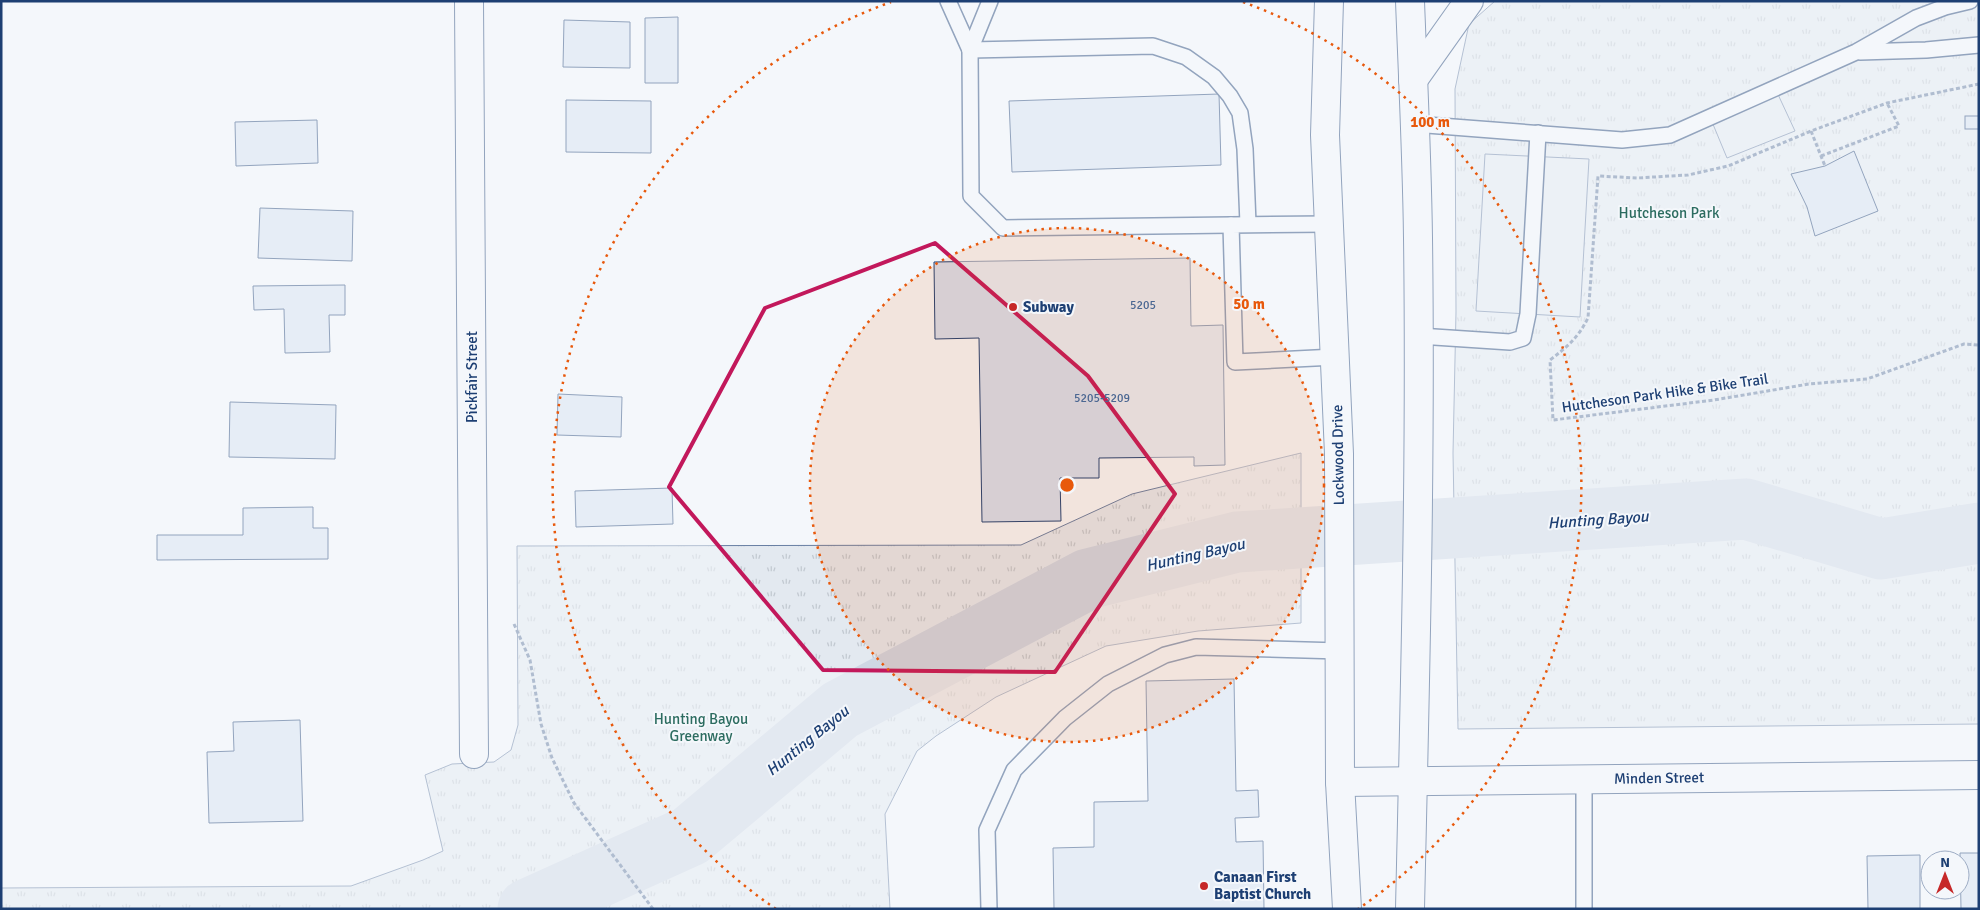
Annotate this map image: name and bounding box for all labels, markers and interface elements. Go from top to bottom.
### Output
text: 100 m [1410,113,1450,131]
park label: Hutcheson Park [1619,204,1720,222]
text: 50 m [1233,295,1265,313]
place label: Subway [1023,298,1074,316]
house number: 5205 [1130,298,1156,313]
marker: Subway [1007,301,1019,313]
street label: Pickfair Street [463,331,481,423]
street label: Hutcheson Park Hike & Bike Trail [1561,370,1769,416]
house number: 5205-5209 [1074,391,1130,406]
street label: Lockwood Drive [1328,404,1348,506]
centre of rings [1058,476,1076,494]
water label: Hunting Bayou [1547,506,1650,533]
water label: Hunting Bayou [1144,534,1248,576]
water label: Hunting Bayou [762,700,854,780]
park label: Hunting Bayou Greenway [654,710,748,745]
street label: Minden Street [1614,768,1704,788]
north arrow [1920,850,1970,900]
text: N [1940,854,1950,871]
place label: Canaan First Baptist Church [1214,868,1311,903]
marker: Canaan First Baptist Church [1198,880,1210,892]

